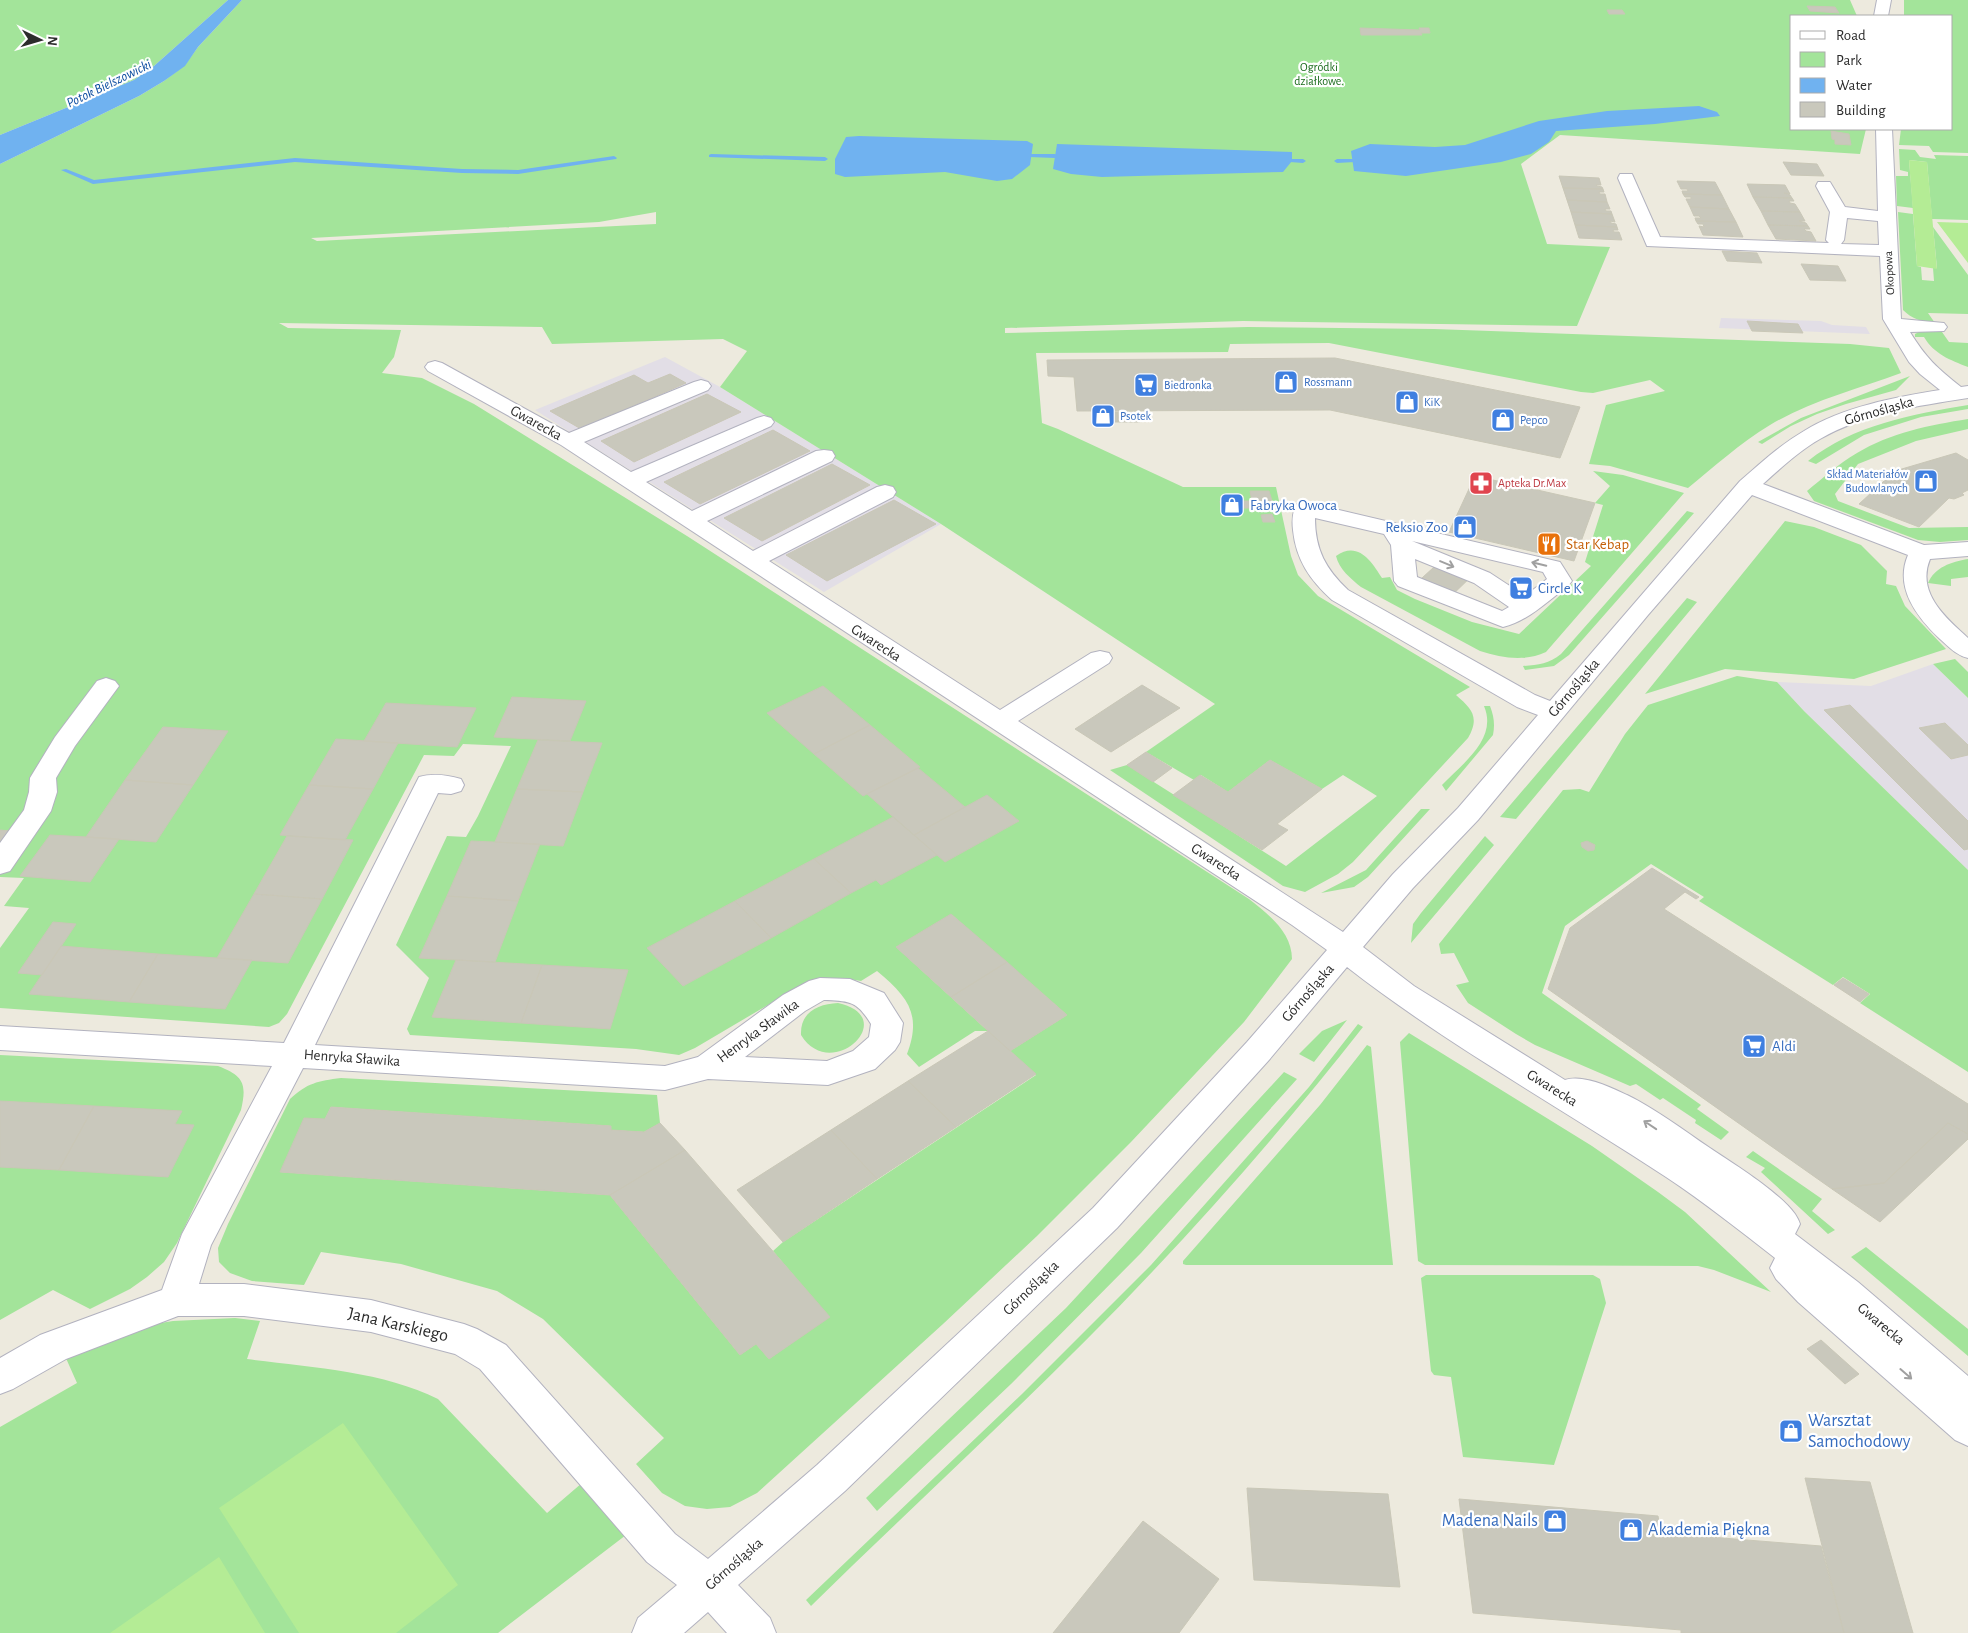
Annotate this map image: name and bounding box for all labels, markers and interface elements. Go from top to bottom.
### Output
north arrow [15,15,65,65]
legend [1790,15,1953,130]
text: Road [1836,28,1866,43]
text: N [45,36,59,47]
text: Park [1836,53,1862,68]
water label: Potok Bielszowicki [64,57,154,111]
park label: Ogródki działkowe. [1294,61,1344,87]
text: Water [1836,78,1872,93]
text: Building [1836,103,1886,118]
street label: Okopowa [1882,250,1896,295]
shop icon: Rossmann [1273,369,1299,395]
supermarket icon: Biedronka [1133,372,1159,398]
place label: Rossmann [1304,376,1352,388]
place label: Biedronka [1164,379,1212,391]
shop icon: KiK [1394,389,1420,415]
street label: Górnośląska [1843,394,1915,428]
place label: KiK [1424,396,1440,408]
street label: Gwarecka [508,403,564,443]
shop icon: Psotek [1090,403,1116,429]
shop icon: Pepco [1490,407,1516,433]
place label: Psotek [1120,410,1152,422]
place label: Pepco [1520,414,1548,426]
place label: Skład Materiałów Budowlanych [1827,468,1908,495]
shop icon: Skład Materiałów Budowlanych [1913,468,1939,494]
pharmacy icon: Apteka Dr.Max [1468,470,1494,496]
place label: Apteka Dr.Max [1498,477,1566,489]
shop icon: Fabryka Owoca [1219,492,1245,518]
place label: Fabryka Owoca [1250,498,1337,513]
shop icon: Reksio Zoo [1452,514,1478,540]
place label: Reksio Zoo [1385,520,1448,535]
restaurant icon: Star Kebap [1536,531,1562,557]
place label: Star Kebap [1566,537,1629,552]
one-way arrow [1532,559,1548,568]
one-way arrow [1440,560,1455,569]
supermarket icon: Circle K [1508,575,1534,601]
place label: Circle K [1538,581,1582,596]
street label: Gwarecka [848,621,904,665]
street label: Górnośląska [1545,656,1603,720]
street label: Gwarecka [1188,840,1244,884]
street label: Górnośląska [1279,961,1337,1025]
street label: Henryka Sławika [714,996,802,1066]
supermarket icon: Aldi [1741,1033,1767,1059]
place label: Aldi [1772,1039,1796,1054]
street label: Henryka Sławika [303,1047,401,1069]
street label: Gwarecka [1524,1067,1580,1109]
one-way arrow [1643,1120,1657,1130]
street label: Górnośląska [1000,1258,1062,1318]
street label: Gwarecka [1855,1300,1907,1348]
street label: Jana Karskiego [346,1305,450,1345]
one-way arrow [1900,1369,1913,1380]
place label: Warsztat Samochodowy [1808,1412,1911,1451]
shop icon: Warsztat Samochodowy [1778,1418,1804,1444]
shop icon: Madena Nails [1542,1508,1568,1534]
place label: Madena Nails [1442,1512,1538,1530]
shop icon: Akademia Piękna [1618,1517,1644,1543]
place label: Akademia Piękna [1648,1521,1770,1539]
street label: Górnośląska [702,1535,766,1593]

